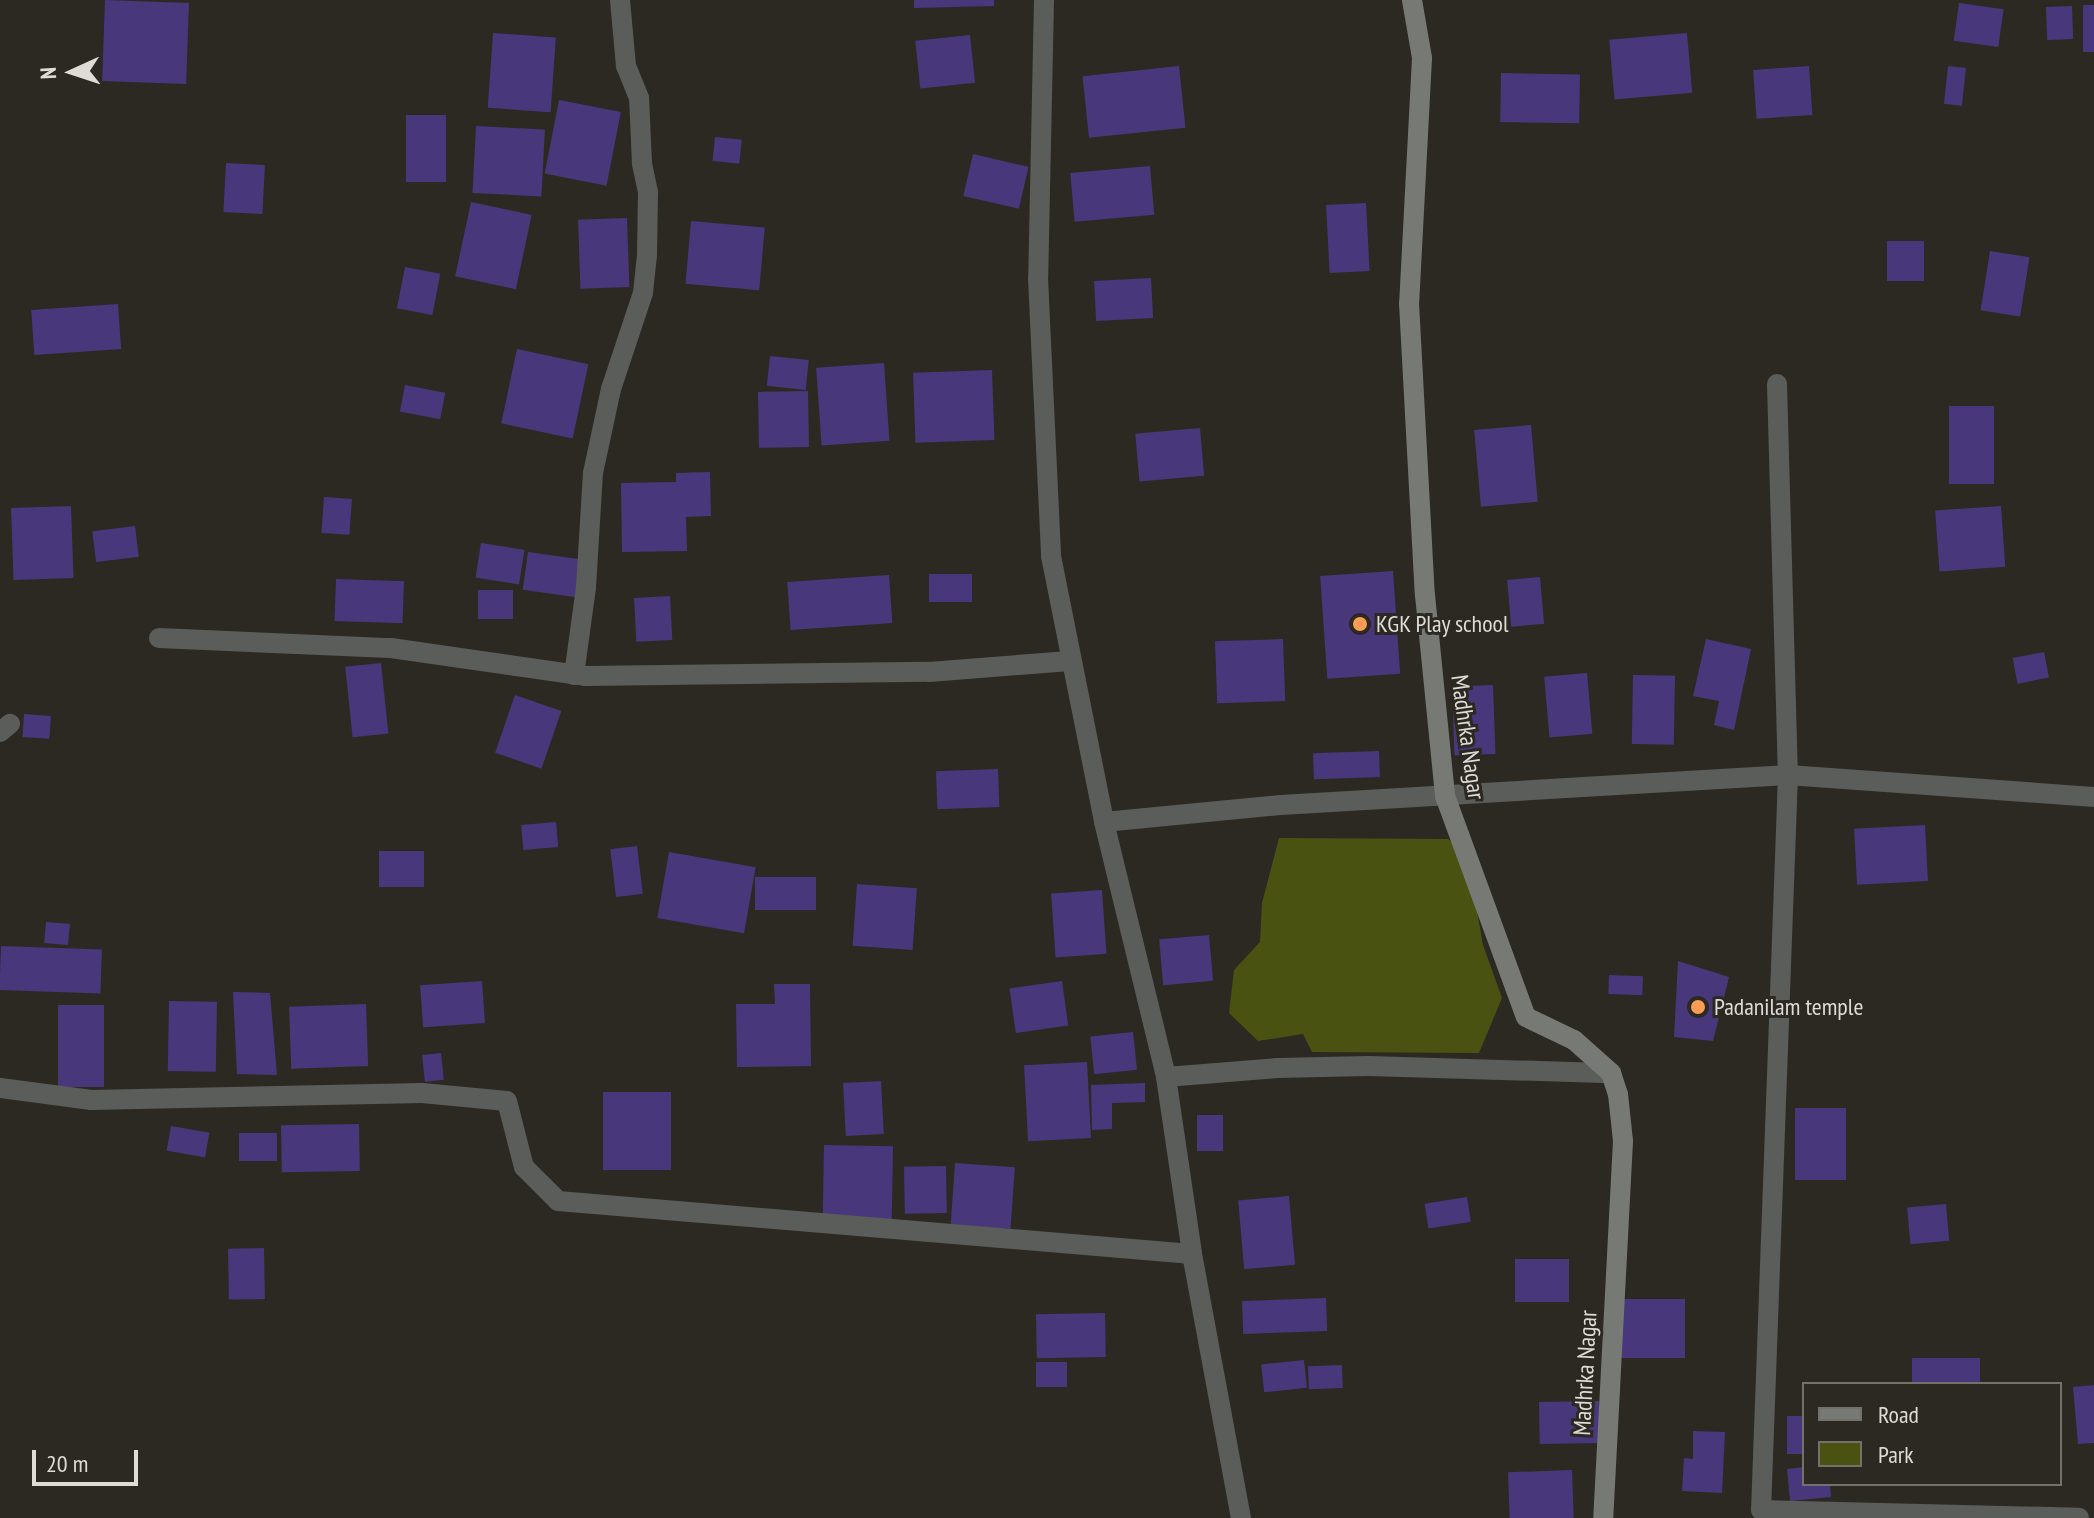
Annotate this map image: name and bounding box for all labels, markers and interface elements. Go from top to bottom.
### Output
north arrow [32,32,112,112]
text: N [34,67,62,80]
place label: KGK Play school [1376,610,1510,638]
marker: KGK Play school [1351,615,1369,633]
street label: Madhrka Nagar [1445,673,1491,801]
place label: Padanilam temple [1714,993,1863,1021]
marker: Padanilam temple [1689,998,1707,1016]
street label: Madhrka Nagar [1567,1310,1603,1436]
legend [1802,1382,2062,1486]
text: Road [1878,1399,1919,1430]
scale bar [36,1434,142,1484]
text: Park [1878,1439,1914,1470]
text: 20 m [46,1448,88,1479]

